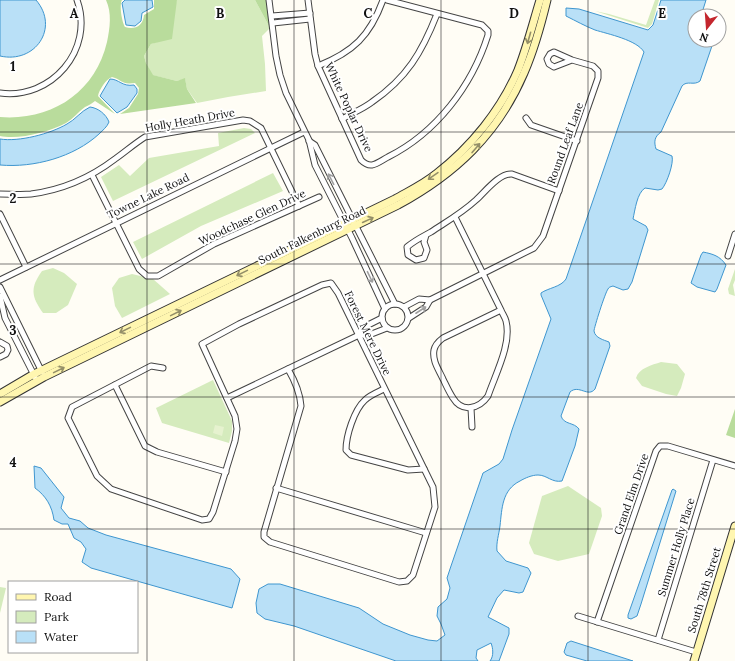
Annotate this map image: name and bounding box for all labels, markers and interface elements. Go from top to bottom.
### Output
text: A [70,5,79,22]
text: B [216,5,225,22]
text: C [364,5,373,22]
text: D [509,5,519,22]
text: E [658,5,666,22]
north arrow [687,8,727,48]
text: N [697,29,710,46]
one-way arrow [525,31,532,44]
text: 1 [10,58,16,75]
street label: White Poplar Drive [322,60,376,154]
street label: Round Leaf Lane [544,100,586,186]
street label: Holly Heath Drive [144,105,236,135]
one-way arrow [471,143,480,153]
street label: Towne Lake Road [105,170,192,222]
one-way arrow [428,172,439,180]
one-way arrow [327,173,334,185]
street label: Woodchase Glen Drive [196,186,308,248]
text: 2 [10,190,17,207]
street label: South Falkenburg Road [256,203,368,267]
one-way arrow [362,216,374,223]
one-way arrow [236,270,248,277]
one-way arrow [367,270,374,282]
street label: Forest Mere Drive [341,288,395,378]
one-way arrow [415,306,426,315]
one-way arrow [169,309,181,316]
text: 3 [9,322,17,339]
one-way arrow [120,327,132,334]
one-way arrow [52,366,64,373]
street label: Grand Elm Drive [611,452,651,536]
text: 4 [9,454,17,471]
street label: Summer Holly Place [654,496,698,598]
street label: South 78th Street [684,545,724,635]
legend [8,581,138,653]
text: Road [44,589,72,604]
text: Park [44,609,70,624]
text: Water [44,629,79,644]

